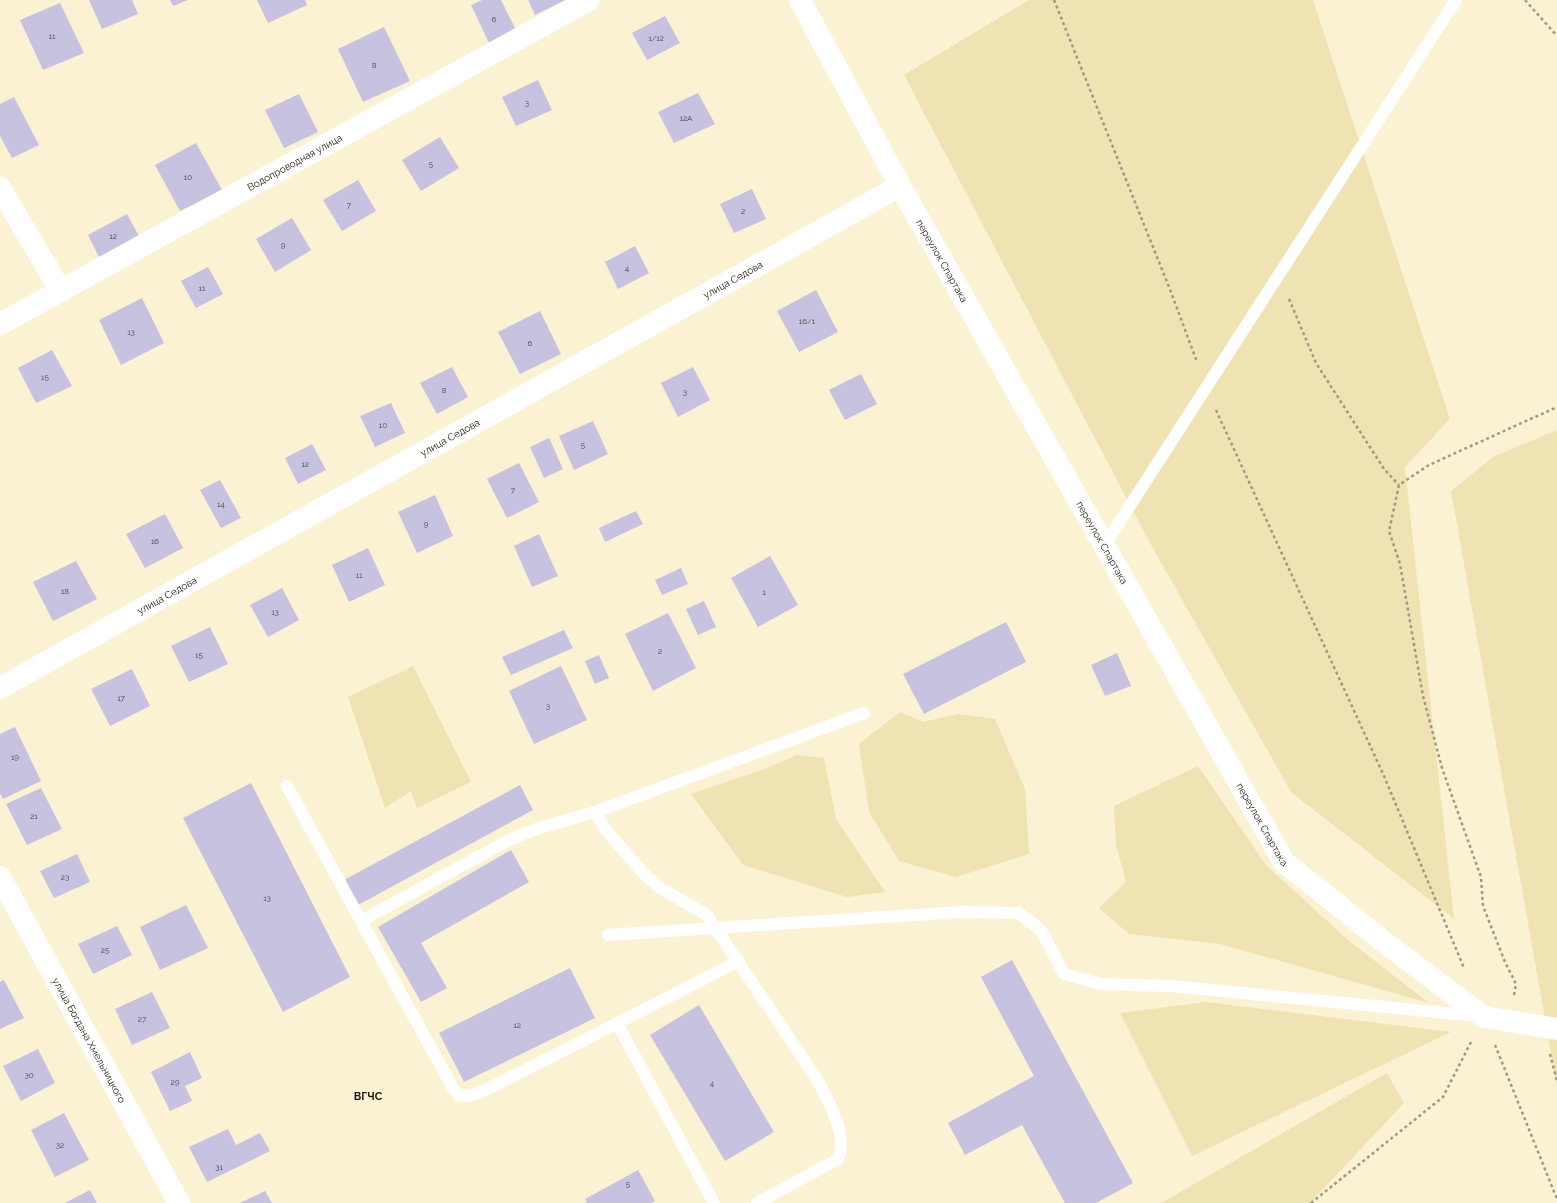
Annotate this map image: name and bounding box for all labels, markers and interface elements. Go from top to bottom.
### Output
house number: 6 [492,14,497,24]
house number: 11 [49,31,56,41]
house number: 1/12 [648,33,664,43]
house number: 8 [372,60,377,70]
house number: 3 [525,98,529,108]
house number: 12А [680,113,693,123]
street label: Водопроводная улица [245,132,344,193]
house number: 5 [429,159,434,169]
house number: 10 [184,172,192,182]
house number: 7 [347,200,352,210]
house number: 2 [741,206,745,216]
street label: переулок Спартака [915,217,970,304]
house number: 12 [109,231,117,241]
house number: 9 [281,240,286,250]
street label: улица Седова [701,258,764,300]
house number: 4 [625,263,630,273]
house number: 11 [199,283,206,293]
house number: 16/1 [799,316,816,326]
house number: 13 [127,327,135,337]
house number: 6 [528,338,533,348]
house number: 15 [41,372,50,382]
house number: 8 [442,385,447,395]
house number: 3 [683,387,687,397]
street label: улица Седова [418,416,481,458]
house number: 10 [379,420,387,430]
house number: 5 [581,440,586,450]
house number: 12 [301,459,309,469]
house number: 7 [511,485,516,495]
house number: 14 [217,499,226,509]
street label: переулок Спартака [1075,499,1130,586]
house number: 9 [424,519,429,529]
house number: 16 [151,536,159,546]
house number: 11 [356,570,363,580]
street label: улица Седова [135,574,198,616]
house number: 18 [61,586,69,596]
house number: 1 [762,587,766,597]
house number: 13 [271,607,279,617]
house number: 2 [658,646,662,656]
house number: 15 [195,650,204,660]
house number: 17 [117,693,126,703]
house number: 3 [546,701,550,711]
house number: 19 [11,752,19,762]
street label: переулок Спартака [1235,781,1290,868]
house number: 21 [30,811,38,821]
house number: 23 [61,872,69,882]
house number: 13 [263,893,271,903]
house number: 25 [101,945,110,955]
street label: улица Богдана Хмельницкого [51,976,128,1104]
house number: 27 [138,1014,147,1024]
house number: 12 [513,1020,521,1030]
house number: 30 [24,1070,34,1080]
house number: 29 [171,1077,180,1087]
house number: 4 [710,1078,715,1088]
district label: ВГЧС [354,1090,383,1103]
house number: 32 [56,1140,64,1150]
house number: 31 [215,1162,223,1172]
house number: 5 [626,1179,631,1189]

